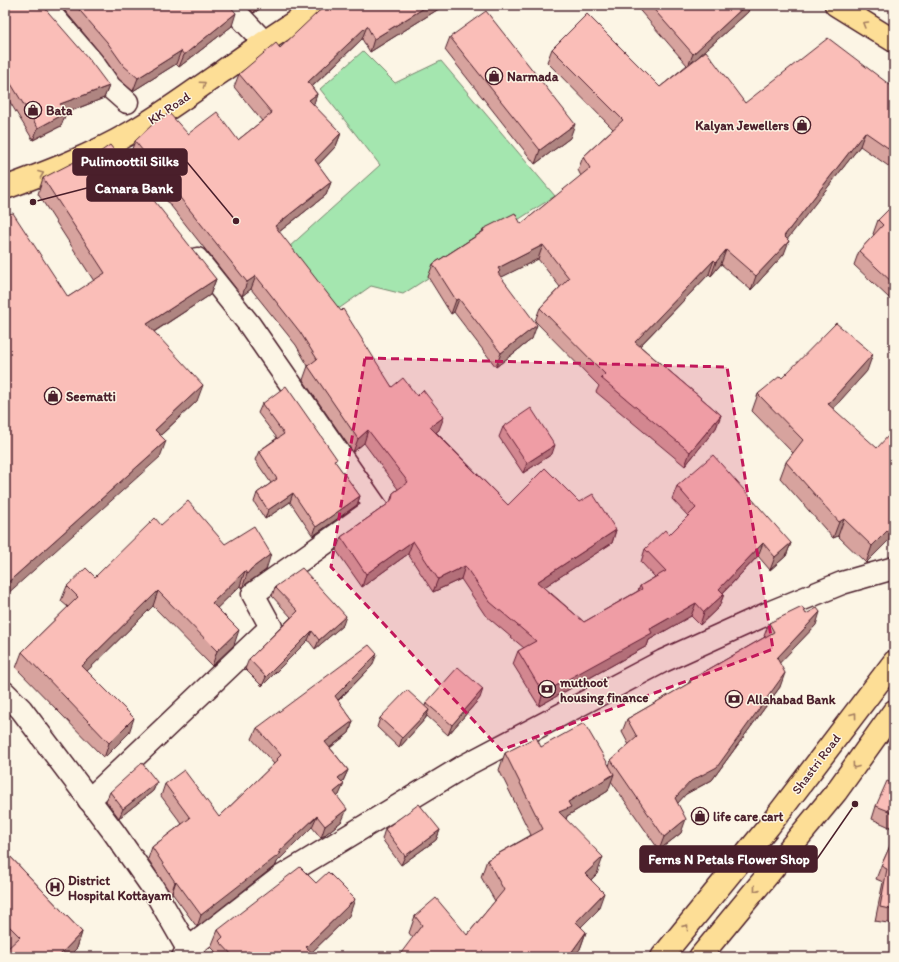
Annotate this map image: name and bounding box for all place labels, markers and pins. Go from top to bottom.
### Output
shop icon: Narmada [484,66,504,86]
place label: Narmada [507,69,559,84]
shop icon: Bata [23,100,43,120]
place label: Bata [46,103,73,118]
shop icon: Kalyan Jewellers [792,115,812,135]
place label: Kalyan Jewellers [695,118,789,134]
callout: Pulimoottil Silks [73,149,187,175]
callout: Canara Bank [87,175,181,201]
shop icon: Seematti [43,386,63,406]
place label: Seematti [66,389,116,404]
place label: muthoot housing finance [559,675,648,706]
bank icon: muthoot housing finance [537,679,557,699]
bank icon: Allahabad Bank [724,689,744,709]
place label: Allahabad Bank [746,692,836,707]
shop icon: life care cart [690,806,710,826]
place label: life care cart [713,809,784,824]
callout: Ferns N Petals Flower Shop [640,846,817,872]
place label: District Hospital Kottayam [68,873,172,904]
hospital icon: District Hospital Kottayam [45,877,65,897]

